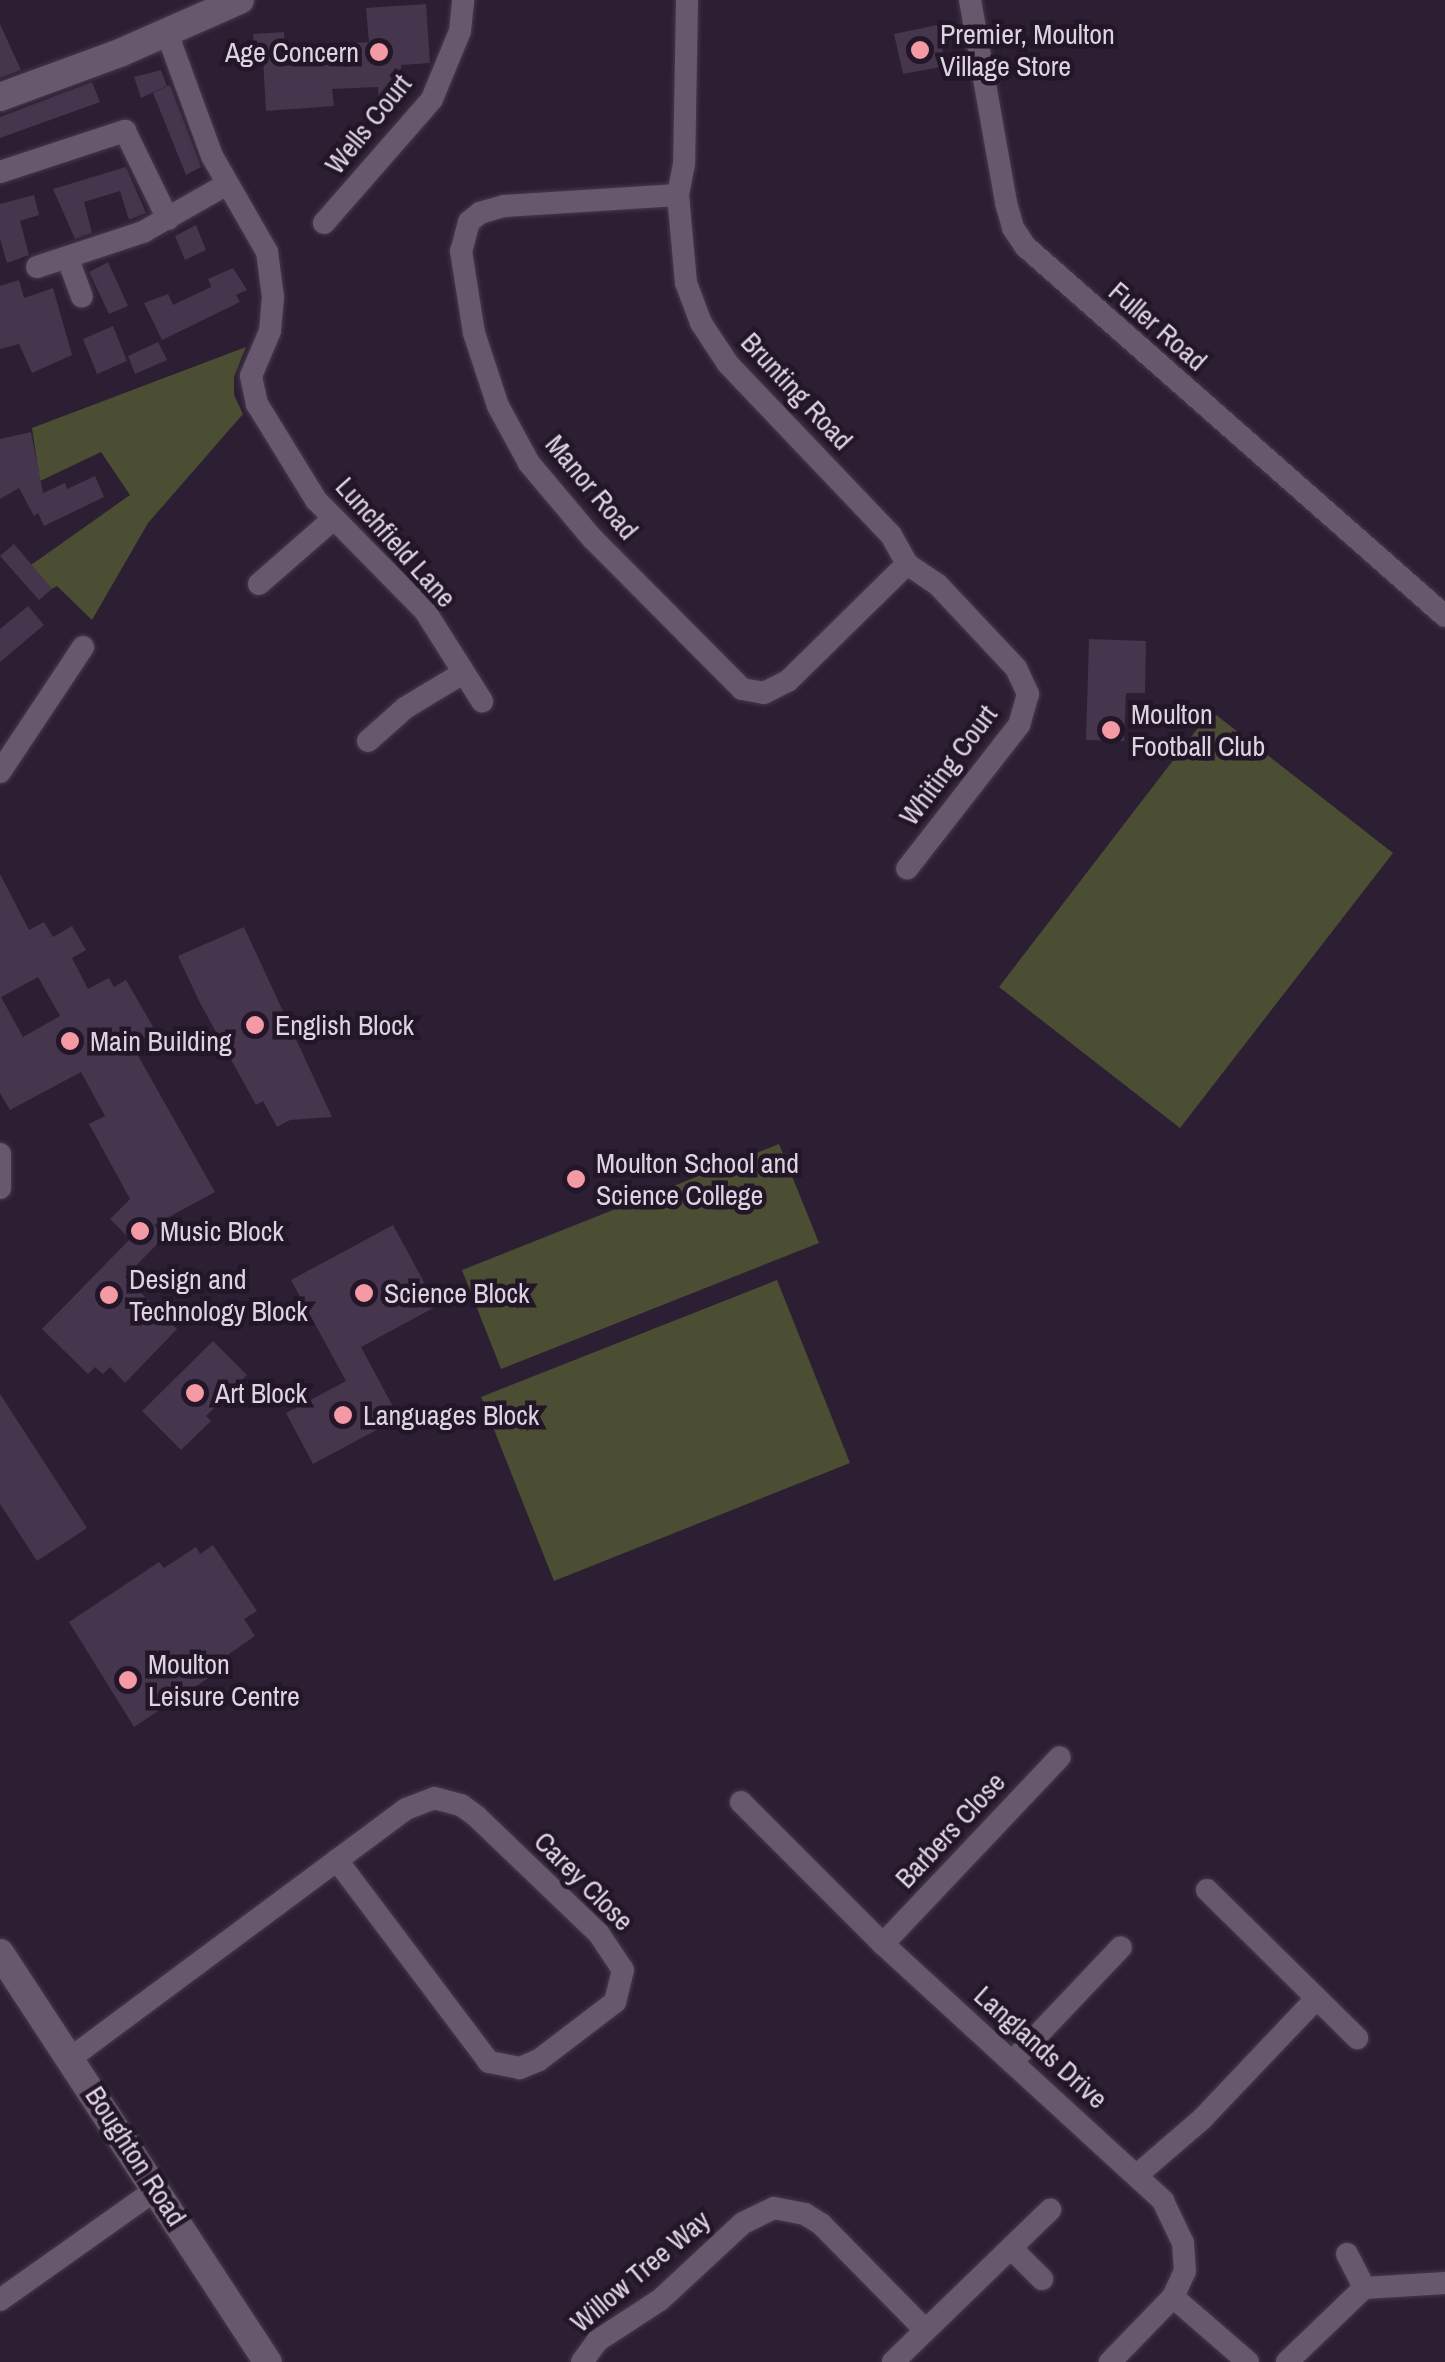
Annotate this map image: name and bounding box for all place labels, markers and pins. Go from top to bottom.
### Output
place label: Premier, Moulton Village Store [940,17,1115,83]
place label: Age Concern [225,35,359,69]
marker: Premier, Moulton Village Store [909,39,931,61]
marker: Age Concern [368,41,390,63]
place label: Moulton Football Club [1131,697,1265,763]
marker: Moulton Football Club [1100,719,1122,741]
place label: English Block [275,1008,414,1042]
marker: English Block [244,1014,266,1036]
place label: Main Building [90,1024,232,1058]
marker: Main Building [59,1030,81,1052]
place label: Moulton School and Science College [596,1146,799,1212]
marker: Moulton School and Science College [565,1168,587,1190]
place label: Music Block [160,1214,284,1248]
marker: Music Block [129,1220,151,1242]
place label: Design and Technology Block [129,1262,308,1328]
place label: Science Block [384,1276,529,1310]
marker: Science Block [353,1282,375,1304]
marker: Design and Technology Block [98,1284,120,1306]
place label: Art Block [215,1376,307,1410]
marker: Art Block [184,1382,206,1404]
place label: Languages Block [363,1398,539,1432]
marker: Languages Block [332,1404,354,1426]
place label: Moulton Leisure Centre [148,1647,300,1713]
marker: Moulton Leisure Centre [117,1669,139,1691]

